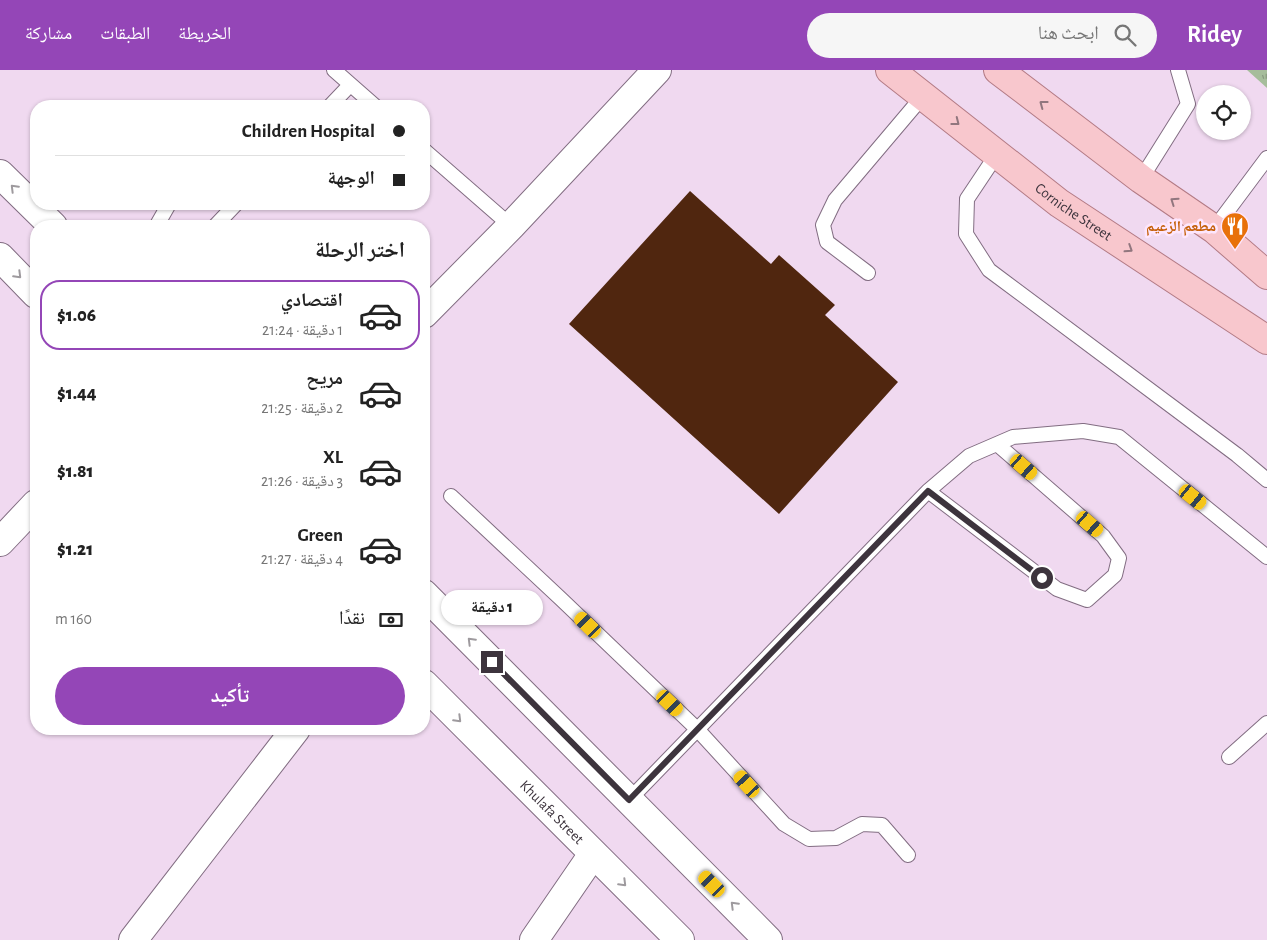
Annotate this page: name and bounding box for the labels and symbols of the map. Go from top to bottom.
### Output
one-way arrow [1040,102,1049,110]
one-way arrow [950,116,960,125]
street label: Corniche Street [1032,180,1114,244]
one-way arrow [11,185,20,194]
one-way arrow [1170,198,1180,207]
restaurant icon: مطعم الزعيم [1220,211,1250,250]
place label: مطعم الزعيم [1146,219,1216,236]
one-way arrow [1124,243,1133,253]
one-way arrow [12,270,21,279]
car [1007,451,1040,483]
car [1176,482,1209,512]
car [1073,508,1106,540]
route start [1031,567,1053,589]
callout: 1 دقيقة [441,590,543,624]
car [571,609,604,641]
one-way arrow [468,638,477,647]
route end [481,651,503,673]
car [653,687,686,719]
one-way arrow [452,713,461,722]
car [731,768,762,800]
street label: Khulafa Street [517,778,587,847]
car [696,868,727,900]
one-way arrow [617,877,626,886]
one-way arrow [731,902,740,911]

